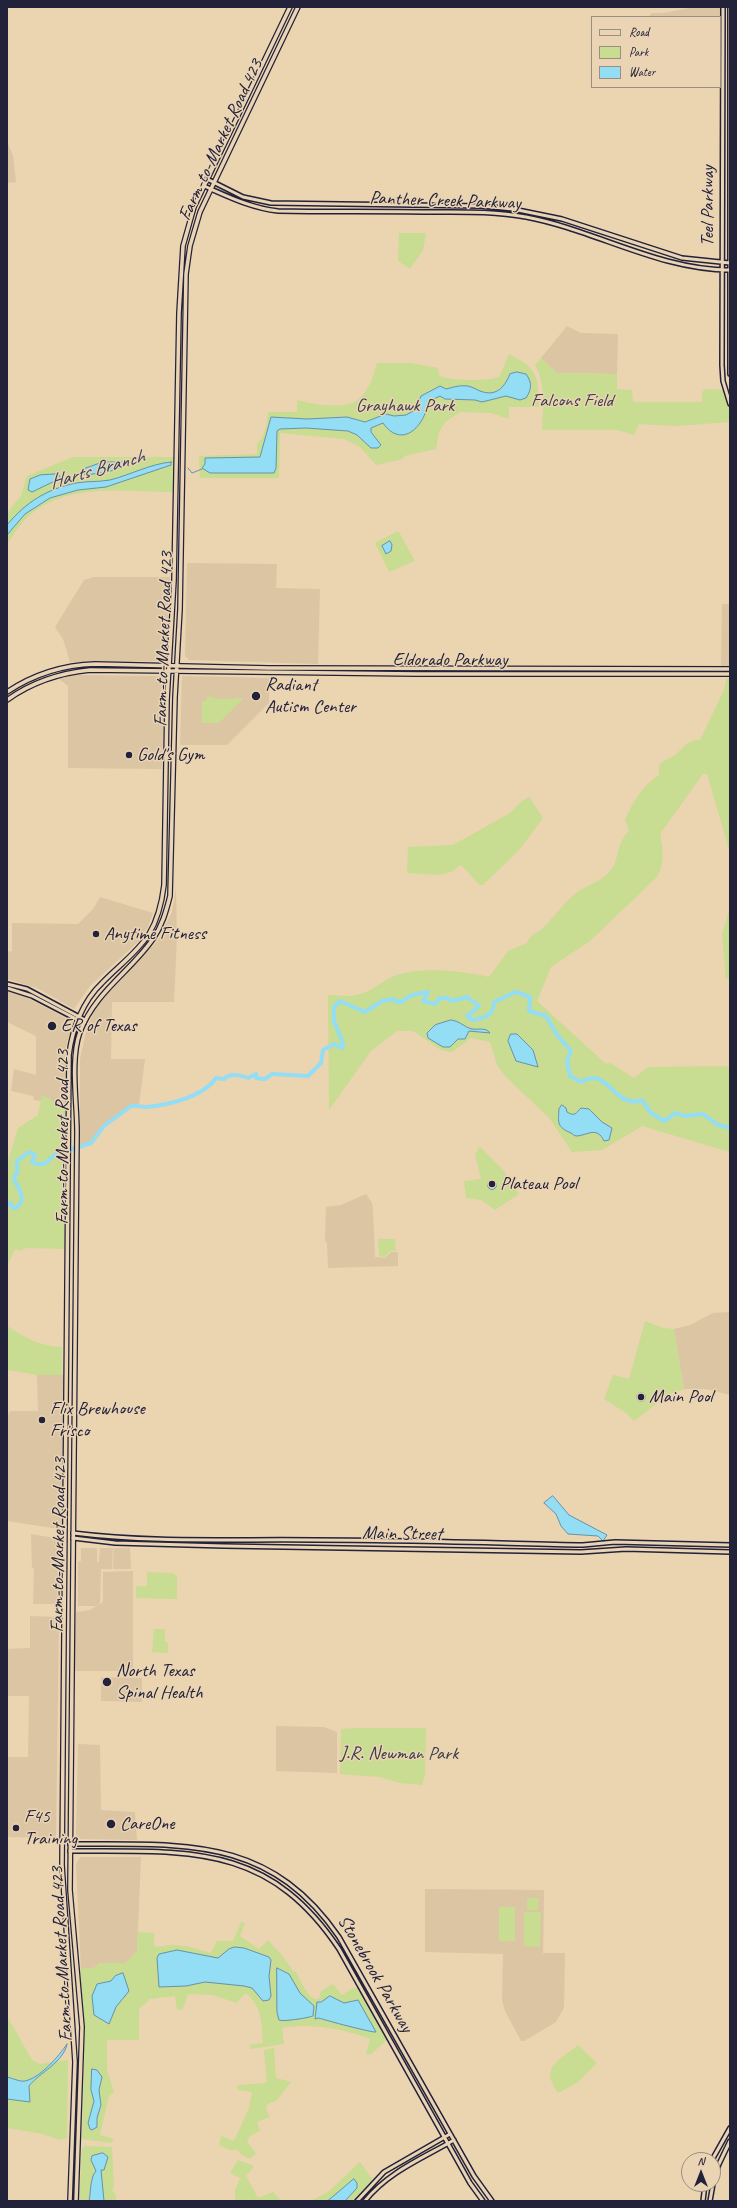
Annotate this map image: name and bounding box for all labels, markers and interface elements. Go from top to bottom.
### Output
legend [591,16,721,88]
text: Road [629,24,649,40]
text: Park [629,44,648,60]
street label: Farm-to-Market Road 423 [174,56,268,224]
text: Water [629,64,655,80]
street label: Teel Parkway [697,165,719,247]
street label: Panther Creek Parkway [369,187,521,215]
park label: Falcons Field [531,390,613,412]
park label: Grayhawk Park [356,395,454,417]
water label: Harts Branch [47,445,147,495]
street label: Farm-to-Market Road 423 [150,551,178,727]
street label: Eldorado Parkway [393,649,507,671]
place label: Radiant Autism Center [265,674,356,718]
marker: Radiant Autism Center [250,690,262,702]
place label: Gold's Gym [137,744,204,766]
marker: Gold's Gym [124,750,134,760]
place label: Anytime Fitness [104,923,206,945]
marker: Anytime Fitness [91,929,101,939]
place label: ER of Texas [61,1015,136,1037]
marker: ER of Texas [46,1020,58,1032]
street label: Farm-to-Market Road 423 [52,1049,74,1225]
place label: Plateau Pool [500,1173,577,1195]
marker: Plateau Pool [487,1179,497,1189]
place label: Main Pool [649,1386,713,1408]
marker: Main Pool [636,1392,646,1402]
place label: Flix Brewhouse Frisco [50,1398,145,1442]
marker: Flix Brewhouse Frisco [37,1415,47,1425]
street label: Farm-to-Market Road 423 [46,1457,72,1633]
street label: Main Street [362,1522,442,1546]
place label: North Texas Spinal Health [116,1660,203,1704]
marker: North Texas Spinal Health [101,1676,113,1688]
park label: J.R. Newman Park [340,1743,458,1765]
place label: F45 Training [24,1806,77,1850]
place label: CareOne [120,1813,174,1835]
marker: CareOne [105,1818,117,1830]
marker: F45 Training [11,1823,21,1833]
street label: Farm-to-Market Road 423 [46,1866,78,2042]
street label: Stonebrook Parkway [332,1911,418,2037]
north arrow [681,2152,721,2192]
text: N [698,2154,704,2168]

